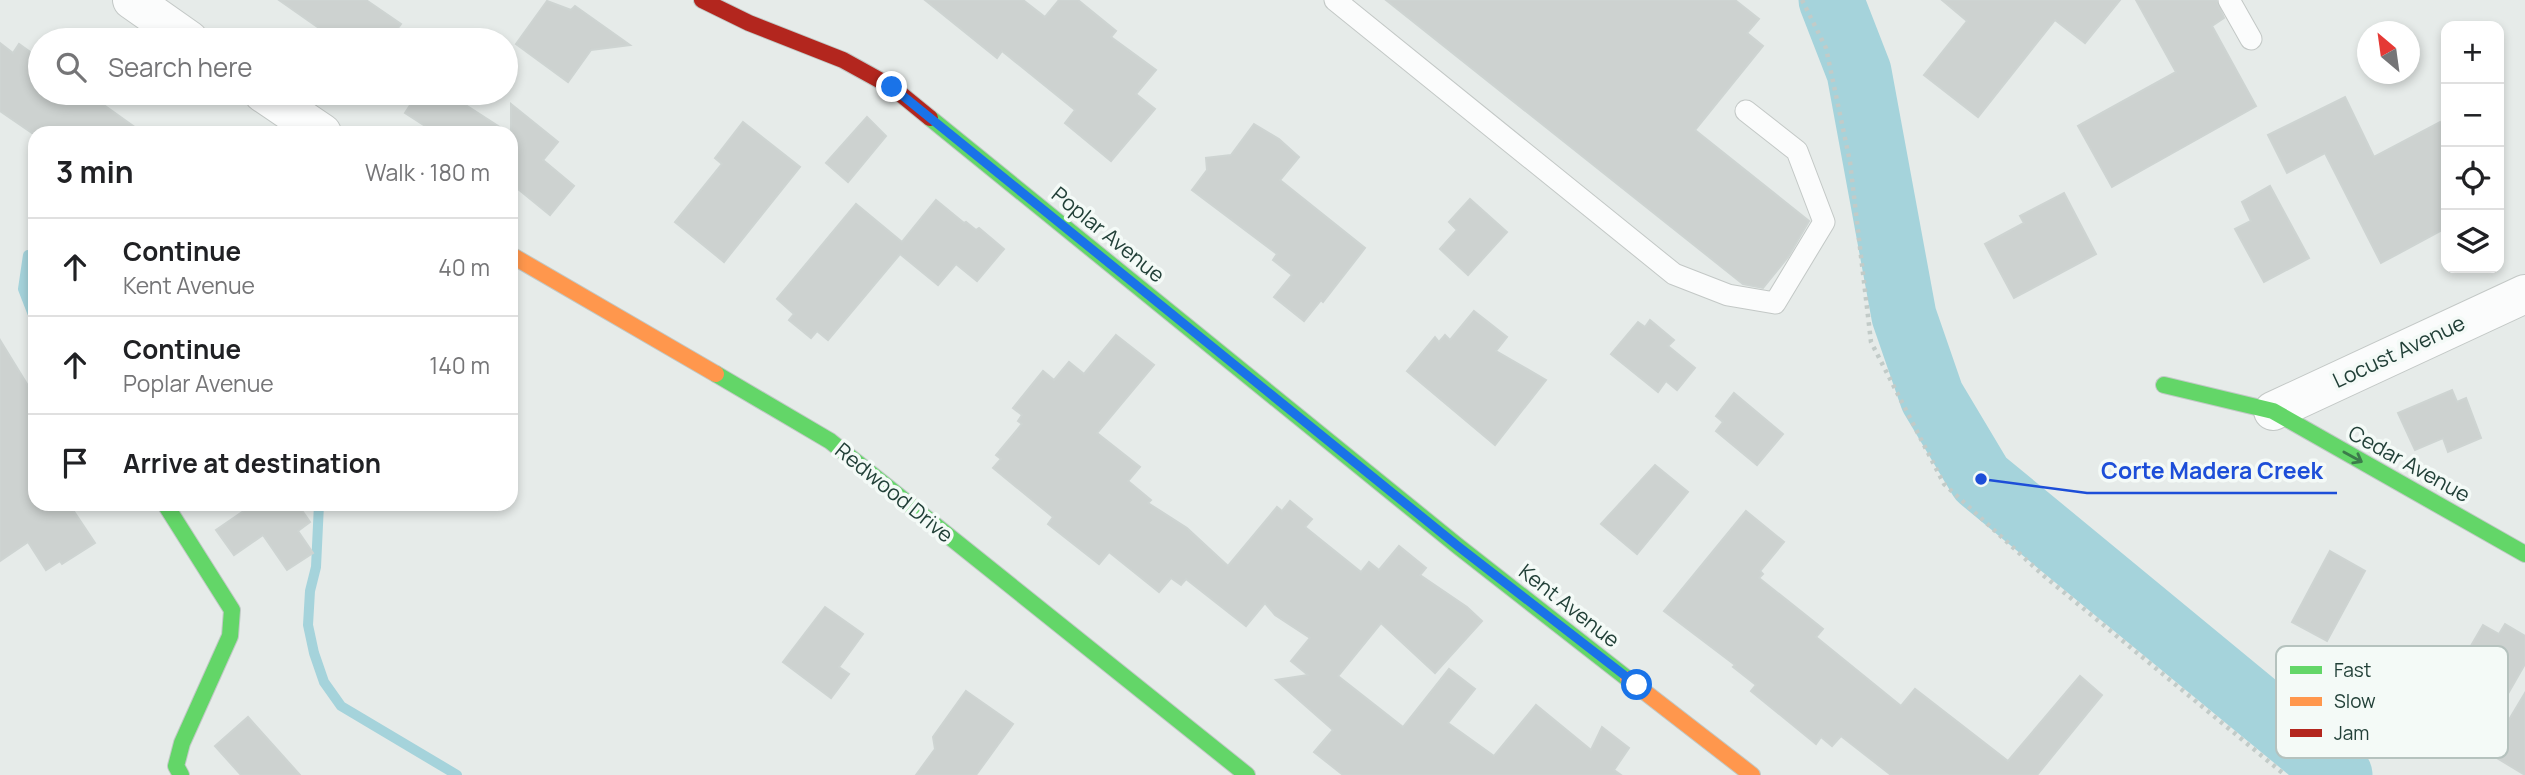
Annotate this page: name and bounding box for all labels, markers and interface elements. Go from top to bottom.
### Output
north arrow [2357,21,2420,84]
map controls [2441,21,2504,273]
button: + [2441,21,2504,84]
search box [28,28,518,105]
icon: search [52,48,90,86]
text: Search here [108,49,253,85]
route end [876,71,907,102]
button: − [2441,84,2504,147]
button: locate [2441,147,2504,210]
text: 3 min [56,151,134,192]
text: Walk · 180 m [365,156,490,188]
street label: Poplar Avenue [1046,180,1171,288]
button: layers [2441,210,2504,273]
text: Continue [123,233,241,269]
icon: ahead [56,248,94,286]
text: 40 m [438,251,490,283]
text: Kent Avenue [123,269,255,301]
street label: Locust Avenue [2328,308,2469,394]
text: Continue [123,331,241,367]
icon: ahead [56,346,94,384]
text: 140 m [429,349,490,381]
text: Poplar Avenue [123,367,274,399]
street label: Cedar Avenue [2344,418,2475,508]
street label: Redwood Drive [830,436,959,548]
icon: arrive [56,444,94,482]
text: Arrive at destination [123,445,381,481]
callout: Corte Madera Creek [2087,449,2337,493]
one-way arrow [2343,450,2363,464]
text: Corte Madera Creek [2101,454,2324,486]
street label: Kent Avenue [1513,557,1626,653]
legend [2276,646,2508,758]
text: Fast [2334,657,2371,683]
route start [1621,669,1652,700]
text: Slow [2334,688,2376,714]
text: Jam [2334,720,2369,746]

